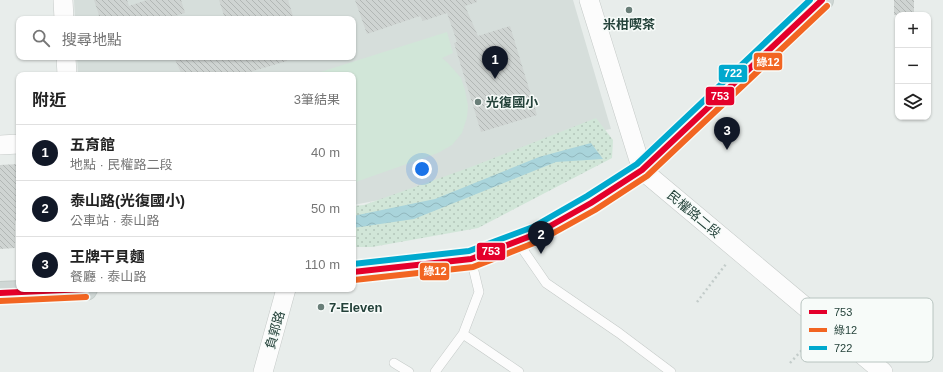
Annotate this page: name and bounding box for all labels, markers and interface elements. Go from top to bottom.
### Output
marker: 米柑喫茶 [624,5,634,15]
map controls [895,12,931,120]
button: + [895,12,931,48]
search box [16,16,356,60]
place label: 米柑喫茶 [603,17,655,32]
icon: search [30,27,52,49]
text: 搜尋地點 [62,31,122,48]
pin: 1 [482,46,508,79]
button: − [895,48,931,84]
line badge: 綠12 [753,52,783,71]
text: 綠12 [756,56,780,68]
line badge: 722 [718,64,748,83]
text: 722 [724,67,742,79]
button: layers [895,84,931,120]
line badge: 753 [705,86,735,106]
text: 753 [711,90,729,102]
text: 附近 [32,91,66,110]
text: 3筆結果 [294,92,340,107]
place label: 光復國小 [486,95,539,110]
marker: 光復國小 [473,97,483,107]
pin: 3 [714,117,740,150]
text: 五育館 [70,136,115,153]
text: 1 [41,145,49,160]
text: 40 m [311,145,340,160]
text: 地點 · 民權路二段 [70,157,173,172]
your location [412,159,432,179]
street label: 民權路二段 [664,187,724,241]
text: 泰山路(光復國小) [70,192,185,209]
text: 2 [41,201,49,216]
text: 50 m [311,201,340,216]
text: 公車站 · 泰山路 [70,213,160,228]
pin: 2 [528,221,554,254]
line badge: 753 [476,242,506,261]
text: 753 [482,245,500,257]
text: 王牌干貝麵 [70,248,145,265]
text: 3 [41,257,49,272]
text: 110 m [305,257,340,272]
line badge: 綠12 [419,262,450,281]
text: 綠12 [423,265,447,277]
text: 餐廳 · 泰山路 [70,269,147,284]
legend [801,298,933,362]
place label: 7-Eleven [329,300,383,315]
marker: 7-Eleven [316,302,326,312]
text: 753 [834,306,852,318]
street label: 負郭路 [262,309,288,351]
text: 綠12 [834,324,857,336]
text: 722 [834,342,852,354]

